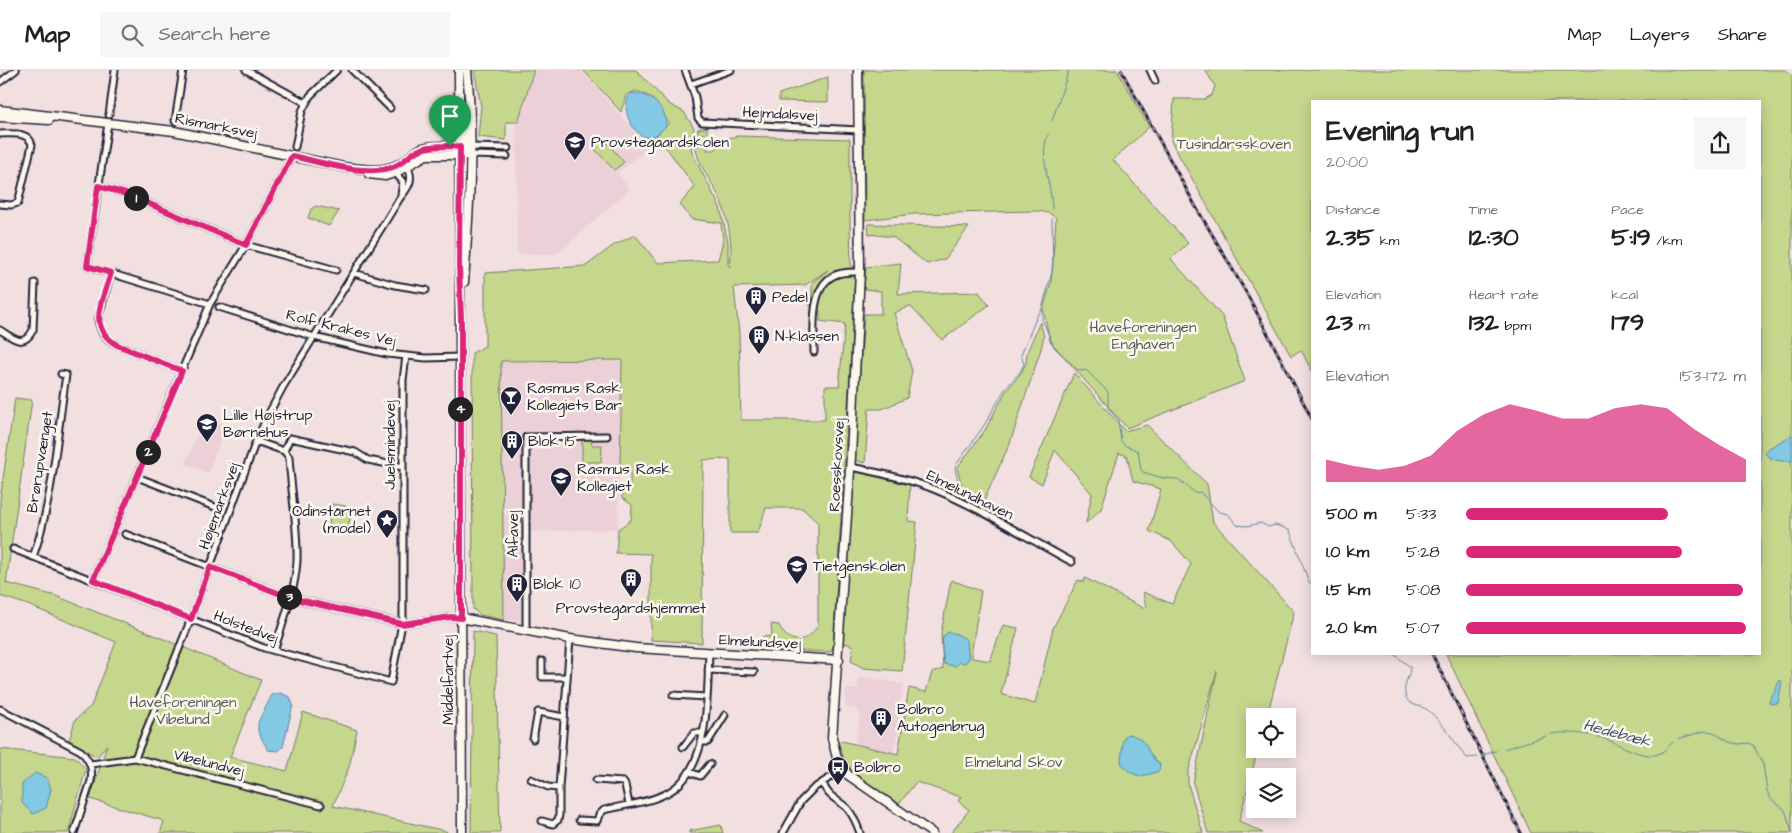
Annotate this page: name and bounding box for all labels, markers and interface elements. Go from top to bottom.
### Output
search box [100,12,450,57]
text: Map [25,18,70,52]
icon: search [118,21,146,49]
text: Search here [158,21,271,48]
text: Map [1567,22,1601,47]
text: Layers [1629,22,1690,47]
text: Share [1718,22,1767,47]
pin [429,95,471,146]
icon: arrive [436,102,464,130]
street label: Hejmdalsvej [742,102,818,126]
street label: Rismarksvej [173,108,259,144]
text: Evening run [1326,112,1474,151]
button: share [1694,117,1746,169]
school or university icon: Provstegaardskolen [563,130,587,161]
place label: Provstegaardskolen [591,132,729,154]
park label: Tusindårsskoven [1177,134,1291,155]
text: 20:00 [1326,151,1368,173]
pin: 1 [124,186,148,210]
text: 1 [136,188,137,208]
text: Distance [1326,200,1380,220]
text: Time [1469,200,1498,220]
text: Pace [1611,200,1644,220]
text: 2.35 [1326,220,1374,255]
text: 12:30 [1469,220,1519,255]
text: 5:19 [1611,220,1651,255]
text: km [1374,231,1399,251]
text: /km [1651,231,1682,251]
building icon: Pedel [744,285,768,316]
text: Elevation [1326,285,1381,305]
text: Heart rate [1469,285,1539,305]
text: kcal [1611,285,1638,305]
place label: Pedel [772,287,808,308]
street label: Rolf Krakes Vej [284,304,398,352]
text: 23 [1326,305,1353,340]
text: 132 [1469,305,1499,340]
text: 179 [1611,305,1644,340]
text: m [1353,316,1370,336]
text: bpm [1499,316,1531,336]
park label: Haveforeningen Enghaven [1090,317,1197,356]
building icon: N-klassen [747,324,771,355]
place label: N-klassen [775,326,839,347]
text: Elevation [1326,365,1389,387]
text: 153–172 m [1680,365,1746,387]
place label: Rasmus Rask Kollegiets Bar [527,378,622,417]
bar icon: Rasmus Rask Kollegiets Bar [499,385,523,416]
pin: 4 [448,396,472,422]
text: 4 [456,399,465,419]
street label: Juelsmindevej [380,400,401,490]
place label: Lille Højstrup Børnehus [223,405,313,443]
street label: Brørupvænget [22,410,59,515]
school or university icon: Lille Højstrup Børnehus [195,412,219,443]
street label: Roesskovsvej [824,417,850,512]
building icon: Blok 15 [500,429,524,460]
place label: Blok 15 [528,431,578,452]
pin: 2 [136,440,160,464]
text: 2 [144,442,153,462]
street label: Højemarksvej [194,459,245,552]
place label: Rasmus Rask Kollegiet [577,459,671,498]
street label: Elmelundhaven [923,465,1018,525]
school or university icon: Rasmus Rask Kollegiet [549,466,573,497]
place label: Odinstårnet (model) [292,501,371,539]
text: 500 m [1326,503,1376,525]
text: 5:33 [1406,503,1436,525]
place icon: Odinstårnet (model) [375,508,399,539]
street label: Alfavej [503,510,524,558]
text: 1.0 km [1326,541,1369,563]
text: 5:28 [1406,541,1440,563]
school or university icon: Tietgenskolen [785,554,809,585]
place label: Tietgenskolen [813,556,906,578]
building icon: Provstegårdshjemmet [619,567,643,598]
building icon: Blok 10 [505,572,529,603]
place label: Blok 10 [533,574,582,595]
text: 1.5 km [1326,579,1370,601]
text: 5:08 [1406,579,1440,601]
pin: 3 [276,584,302,610]
text: 3 [286,587,293,607]
place label: Provstegårdshjemmet [556,598,706,620]
street label: Holstedvej [211,605,282,649]
text: 2.0 km [1326,617,1376,639]
text: 5:07 [1406,617,1440,639]
street label: Elmelundsvej [718,629,802,655]
street label: Middelfartvej [438,635,459,725]
park label: Haveforeningen Vibelund [130,692,237,730]
place label: Bolbro Autogenbrug [897,699,984,738]
building icon: Bolbro Autogenbrug [869,706,893,737]
map controls [1246,708,1296,818]
button: locate [1246,708,1296,758]
water label: Hedebæk [1581,713,1654,753]
street label: Vibelundvej [172,744,247,782]
park label: Elmelund Skov [965,752,1063,773]
bus stop icon: Bolbro [826,755,850,786]
place label: Bolbro [854,757,901,778]
button: layers [1246,768,1296,818]

